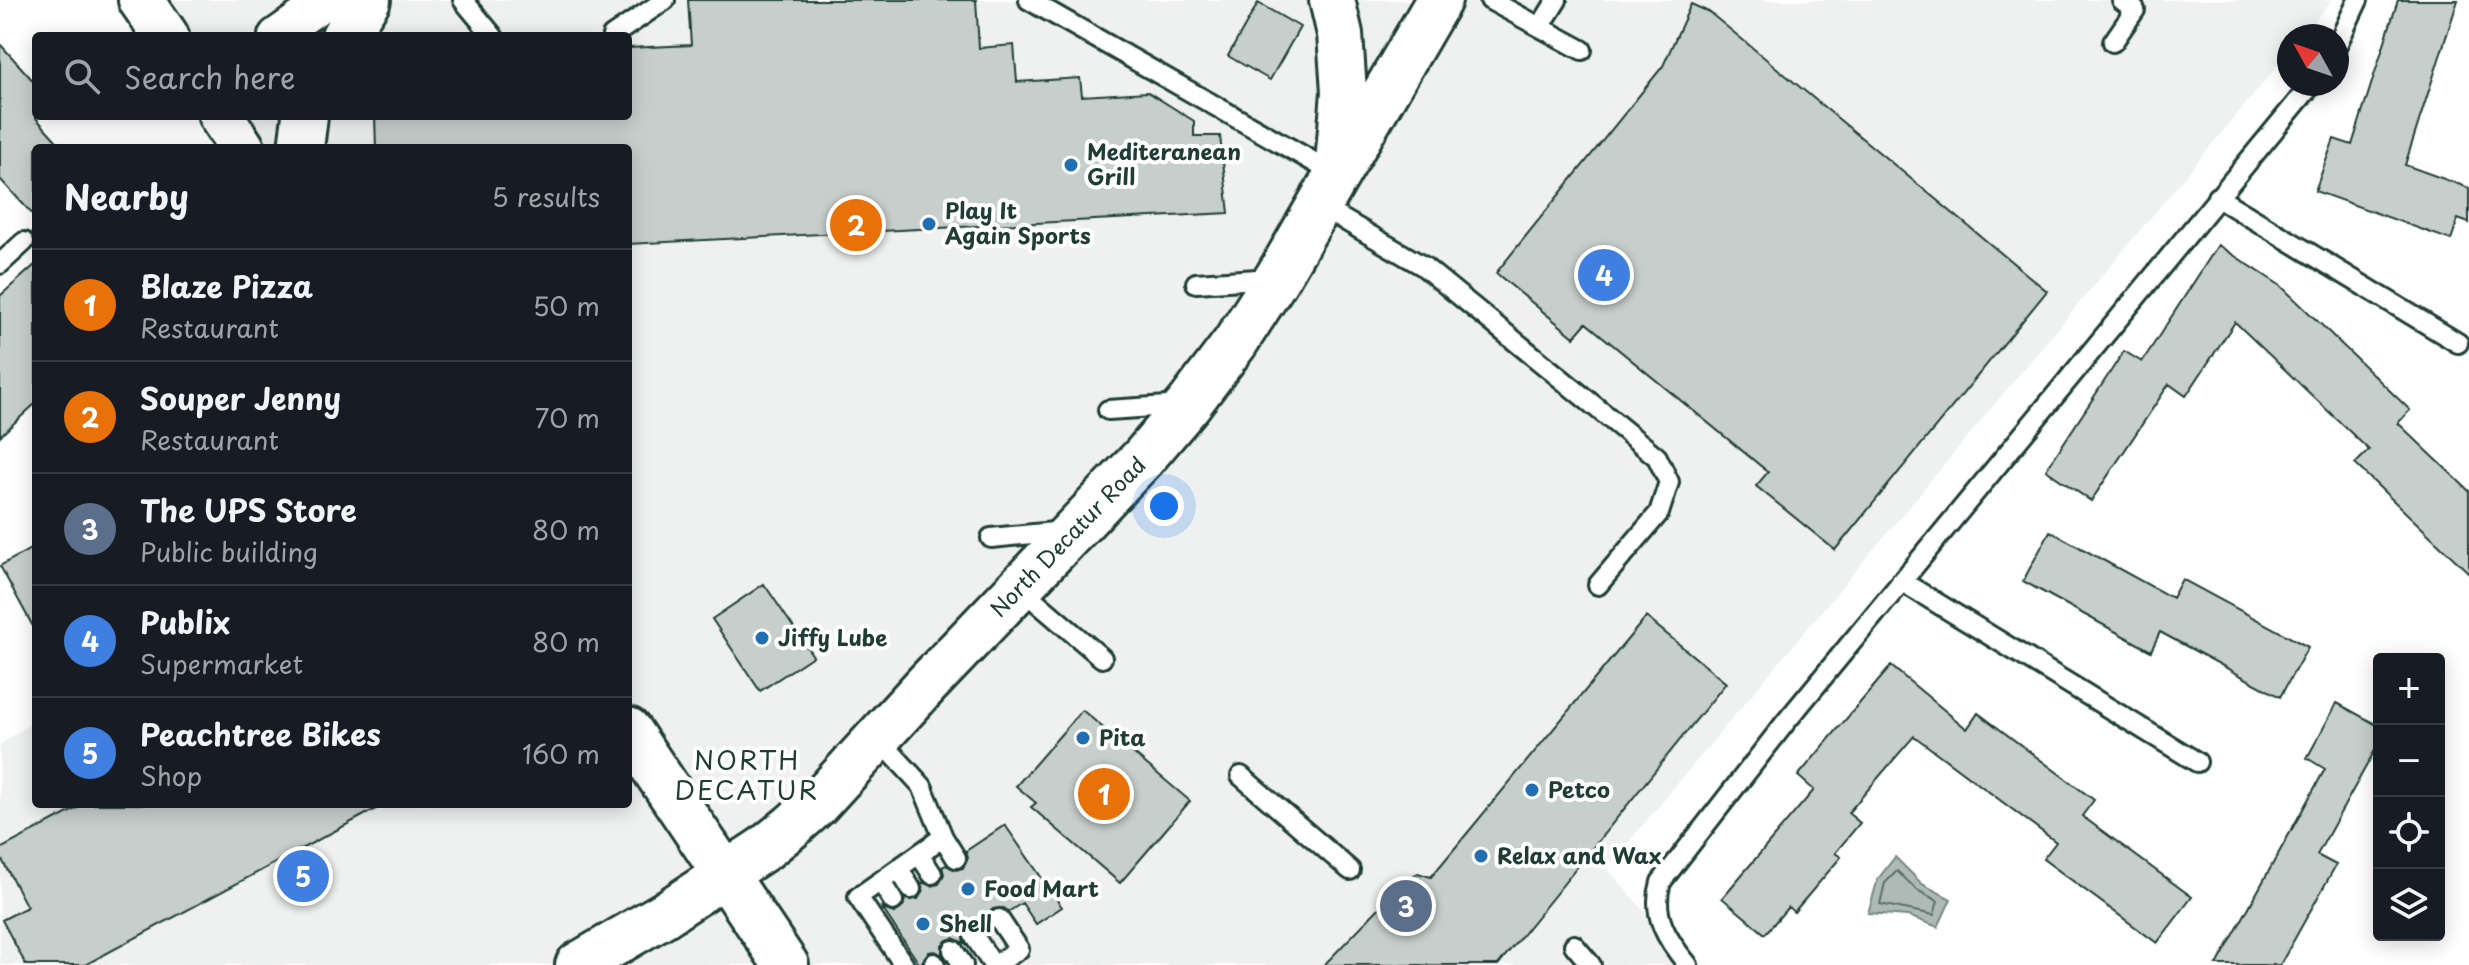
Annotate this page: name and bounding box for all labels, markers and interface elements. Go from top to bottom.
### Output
north arrow [2277,24,2349,96]
search box [32,32,632,120]
icon: search [60,54,104,98]
text: Search here [124,54,296,99]
place label: Mediteranean Grill [1087,134,1241,192]
marker: Mediteranean Grill [1062,156,1080,174]
text: Nearby [64,170,189,222]
text: 5 results [492,177,600,216]
place label: Play It Again Sports [945,193,1091,251]
pin: 2 [830,195,882,255]
marker: Play It Again Sports [920,215,938,233]
pin: 4 [1578,245,1630,305]
text: Blaze Pizza [140,263,313,308]
text: 1 [84,286,96,325]
text: 50 m [533,286,600,325]
text: Restaurant [140,308,279,347]
text: Souper Jenny [140,375,341,420]
text: 2 [81,398,99,437]
text: 70 m [535,398,600,437]
text: Restaurant [140,420,279,459]
street label: North Decatur Road [981,448,1152,624]
your location [1144,486,1184,526]
text: The UPS Store [140,487,357,532]
text: 3 [81,510,99,549]
text: 80 m [532,510,600,549]
text: Public building [140,532,318,571]
text: Publix [140,599,230,644]
place label: Jiffy Lube [778,620,887,653]
text: 4 [81,622,99,661]
text: 80 m [532,622,600,661]
marker: Jiffy Lube [753,629,771,647]
text: Supermarket [140,644,303,683]
map controls [2373,653,2445,941]
button: + [2373,653,2445,725]
text: Peachtree Bikes [140,711,381,756]
place label: Pita [1099,720,1146,753]
button: − [2373,725,2445,797]
marker: Pita [1074,729,1092,747]
text: 5 [82,734,98,773]
text: 160 m [522,734,600,773]
district label: NORTH DECATUR [674,740,820,809]
text: Shop [140,756,202,795]
pin: 1 [1078,764,1130,824]
place label: Petco [1548,772,1610,805]
marker: Petco [1523,781,1541,799]
button: locate [2373,797,2445,869]
place label: Relax and Wax [1497,838,1661,871]
pin: 5 [277,846,329,906]
marker: Relax and Wax [1472,847,1490,865]
button: layers [2373,869,2445,941]
place label: Food Mart [984,871,1099,904]
pin: 3 [1380,876,1432,936]
marker: Food Mart [959,880,977,898]
place label: Shell [939,906,992,939]
marker: Shell [914,915,932,933]

